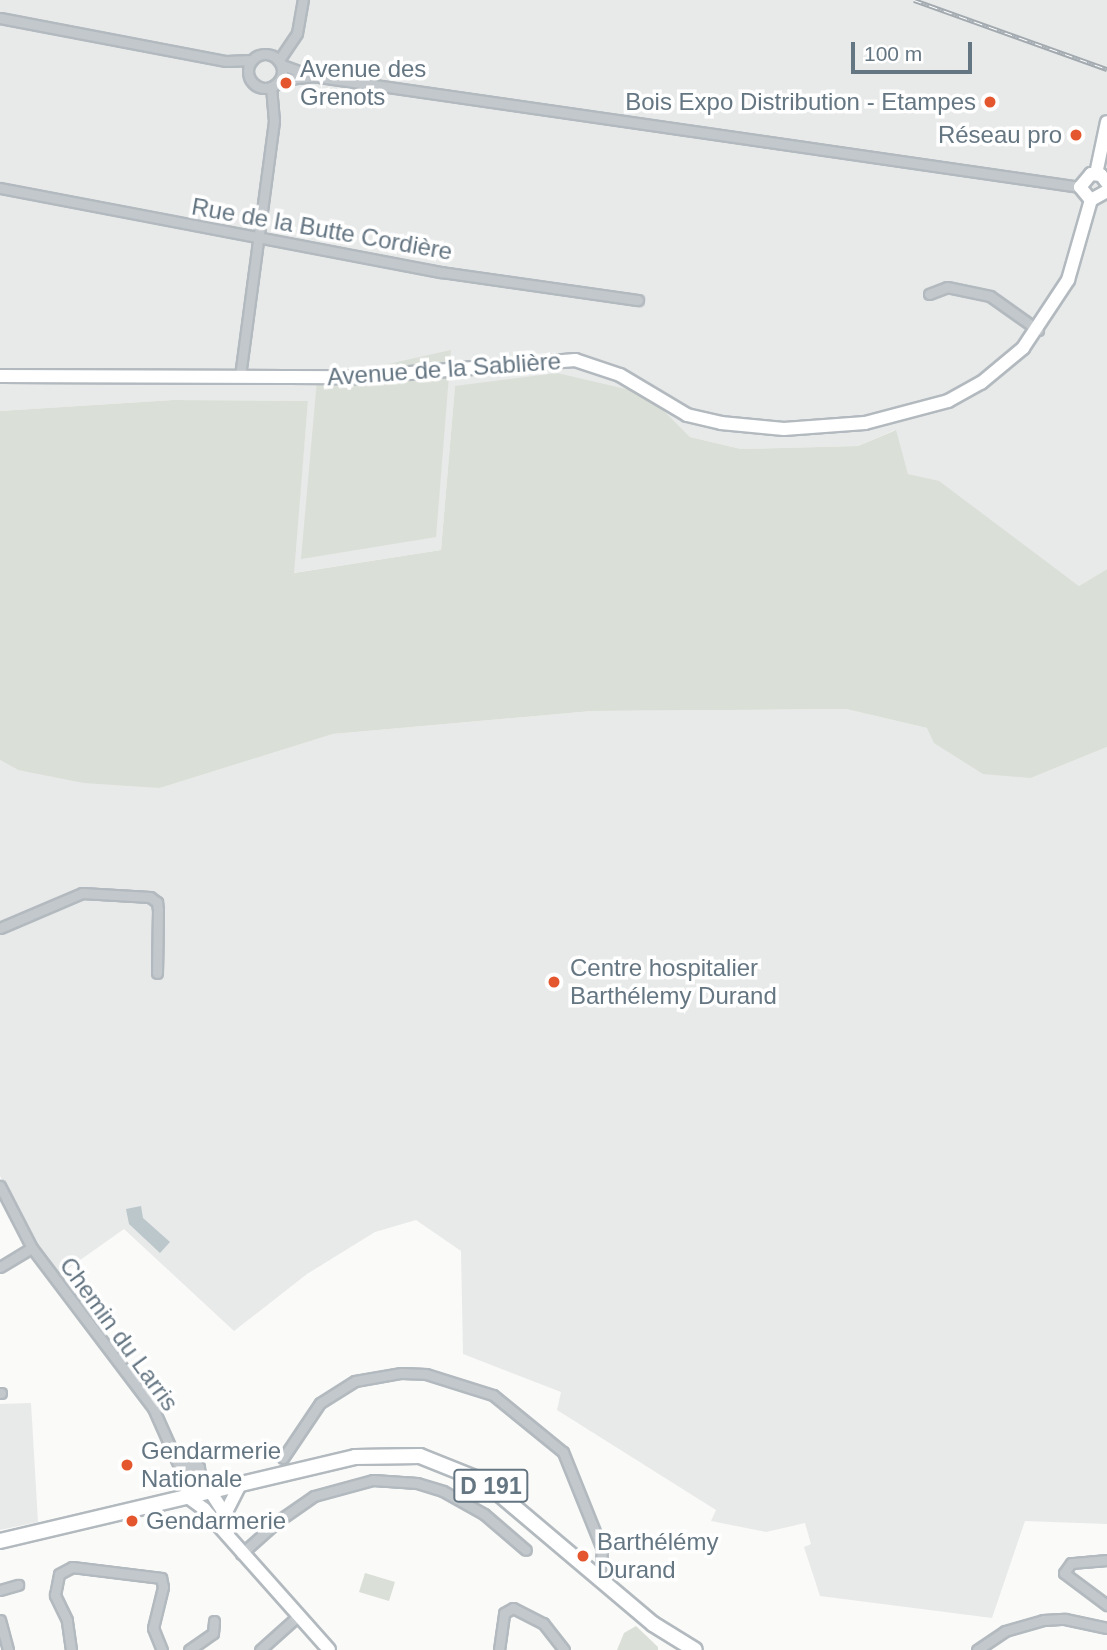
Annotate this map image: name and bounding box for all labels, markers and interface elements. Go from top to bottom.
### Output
scale bar [855,28,976,72]
text: 100 m [864,42,922,65]
place label: Avenue des Grenots [300,55,426,111]
marker: Avenue des Grenots [278,75,294,91]
place label: Bois Expo Distribution - Etampes [625,88,976,116]
marker: Bois Expo Distribution - Etampes [982,94,998,110]
place label: Réseau pro [938,121,1062,149]
marker: Réseau pro [1068,127,1084,143]
street label: Rue de la Butte Cordière [189,192,455,266]
street label: Avenue de la Sablière [326,346,562,392]
place label: Centre hospitalier Barthélemy Durand [570,954,777,1010]
marker: Centre hospitalier Barthélemy Durand [544,972,564,992]
street label: Chemin du Larris [54,1252,184,1416]
place label: Gendarmerie Nationale [141,1437,281,1493]
marker: Gendarmerie Nationale [119,1457,135,1473]
road number: D 191 [452,1466,530,1506]
place label: Gendarmerie [146,1507,286,1535]
marker: Gendarmerie [124,1513,140,1529]
place label: Barthélémy Durand [597,1528,718,1584]
marker: Barthélémy Durand [575,1548,591,1564]

